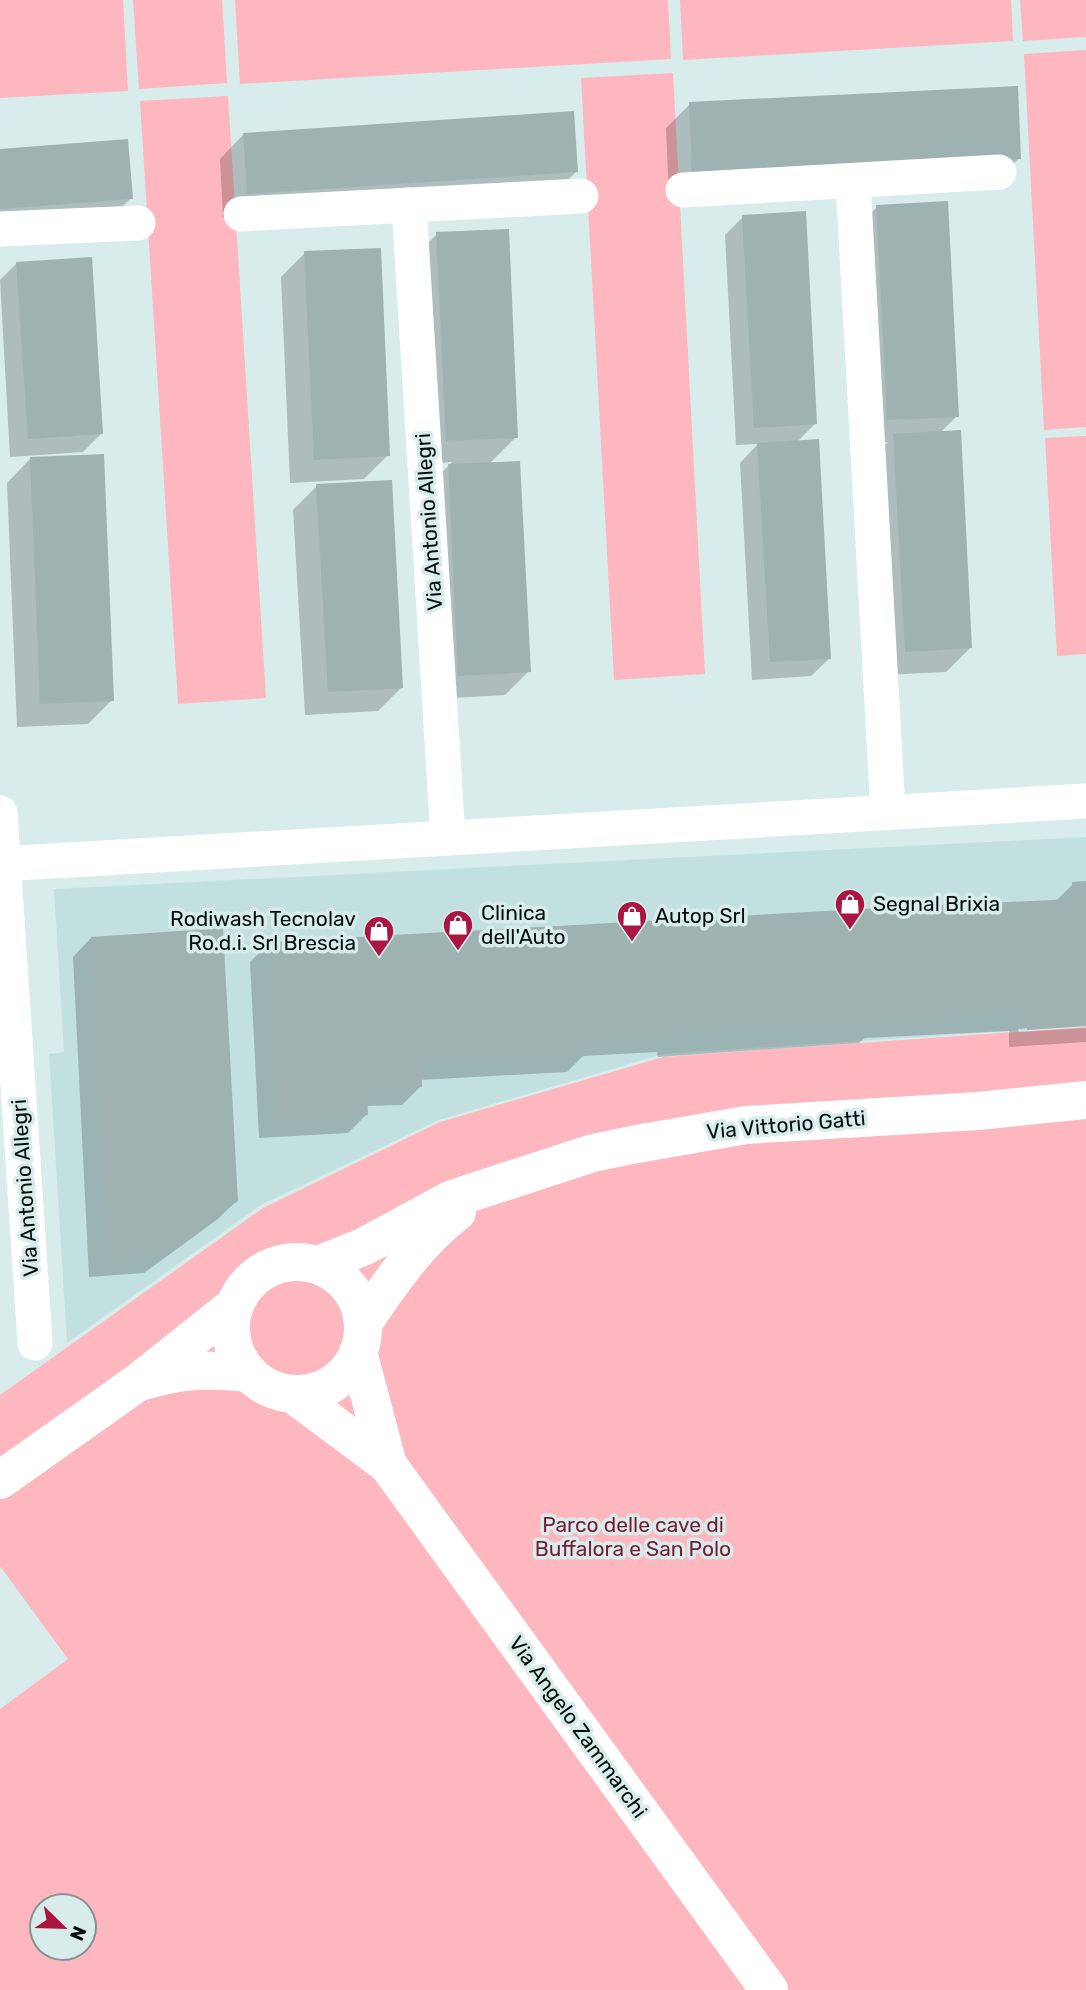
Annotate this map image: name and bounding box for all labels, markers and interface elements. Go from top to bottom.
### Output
street label: Via Antonio Allegri [410,432,447,612]
shop icon: Segnal Brixia [833,887,867,931]
place label: Segnal Brixia [873,891,1000,916]
shop icon: Autop Srl [615,899,649,943]
place label: Clinica dell'Auto [481,900,565,949]
place label: Autop Srl [655,903,746,928]
place label: Rodiwash Tecnolav Ro.d.i. Srl Brescia [170,906,356,955]
shop icon: Clinica dell'Auto [441,908,475,952]
shop icon: Rodiwash Tecnolav Ro.d.i. Srl Brescia [362,914,396,958]
street label: Via Antonio Allegri [6,1098,43,1278]
street label: Via Vittorio Gatti [705,1105,867,1144]
park label: Parco delle cave di Buffalora e San Polo [535,1512,731,1561]
street label: Via Angelo Zammarchi [504,1631,653,1823]
north arrow [28,1892,98,1962]
text: N [65,1923,91,1944]

